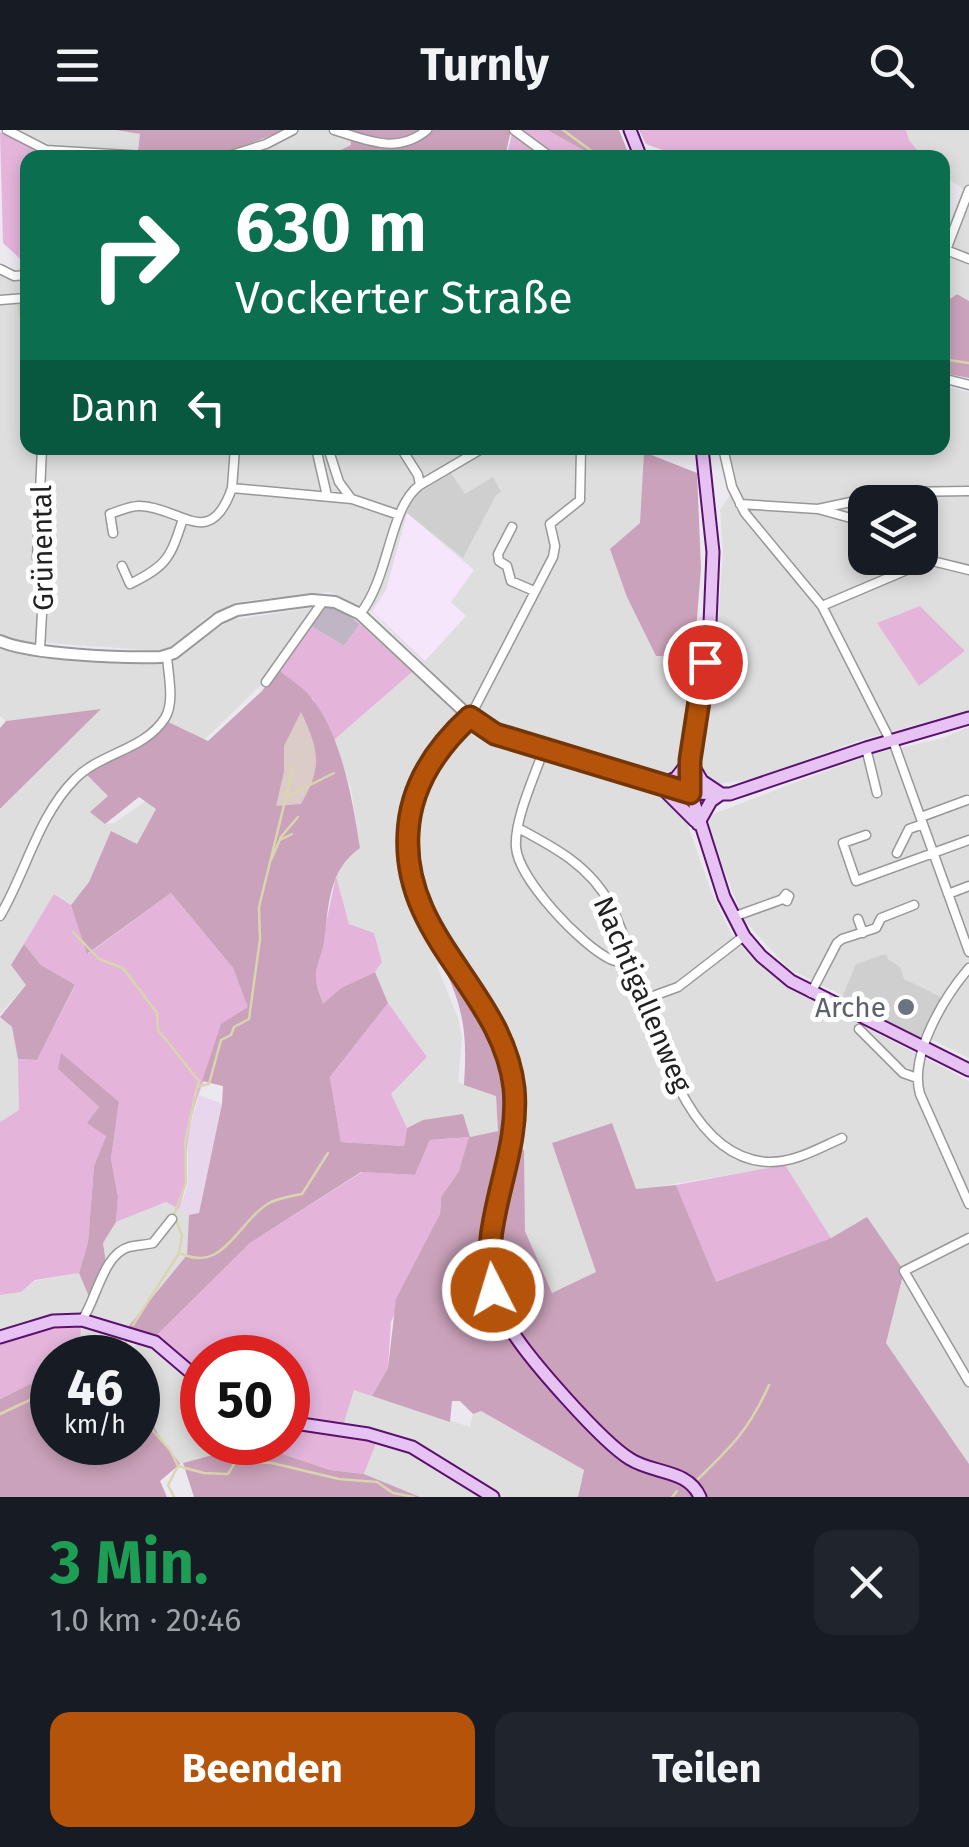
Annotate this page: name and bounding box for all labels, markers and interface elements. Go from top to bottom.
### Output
icon: menu [50,38,105,93]
text: Turnly [420,38,549,92]
icon: search [864,38,919,93]
text: 630 m [235,186,427,270]
icon: right [70,190,200,320]
text: Vockerter Straße [235,271,573,325]
icon: left [179,380,234,435]
text: Dann [70,385,159,431]
street label: Grünental [25,485,60,611]
map controls [848,485,938,575]
button: layers [848,485,938,575]
pin [663,620,748,705]
icon: arrive [678,635,733,690]
street label: Nachtigallenweg [587,892,699,1097]
place label: Arche [815,991,886,1024]
marker: Arche [895,996,917,1018]
position arrow [441,1238,545,1342]
speed limit sign: 50 [180,1335,310,1465]
text: 46 [67,1358,123,1418]
text: km/h [64,1410,126,1440]
text: 3 Min. [50,1527,209,1599]
button: close [814,1530,919,1635]
text: 1.0 km · 20:46 [50,1601,241,1639]
button: Beenden [50,1712,475,1827]
button: Teilen [495,1712,919,1827]

